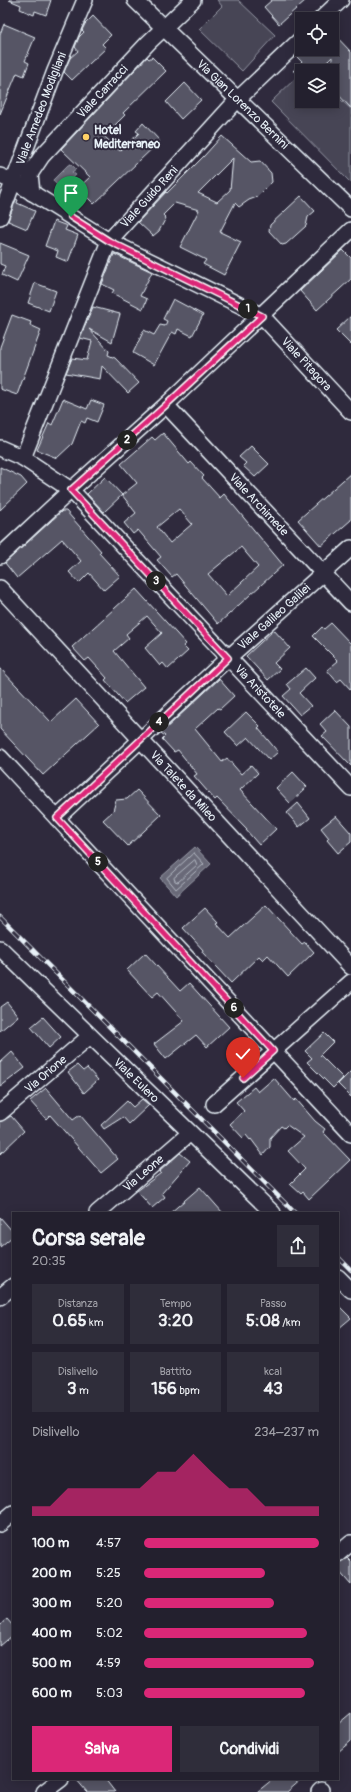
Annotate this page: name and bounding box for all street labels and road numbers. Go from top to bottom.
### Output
street label: Viale Amedeo Modigliani [13,50,70,167]
street label: Via Gian Lorenzo Bernini [193,57,292,153]
street label: Viale Carracci [74,62,131,122]
street label: Viale Guido Reni [117,163,181,231]
street label: Viale Pitagora [278,334,335,395]
street label: Viale Archimede [225,470,292,539]
street label: Viale Galileo Galilei [235,581,314,653]
street label: Via Aristotele [231,662,289,722]
street label: Via Talete da Mileo [147,748,220,825]
street label: Via Orione [22,1052,70,1097]
street label: Viale Eulero [110,1055,162,1107]
street label: Via Leone [120,1152,167,1195]

